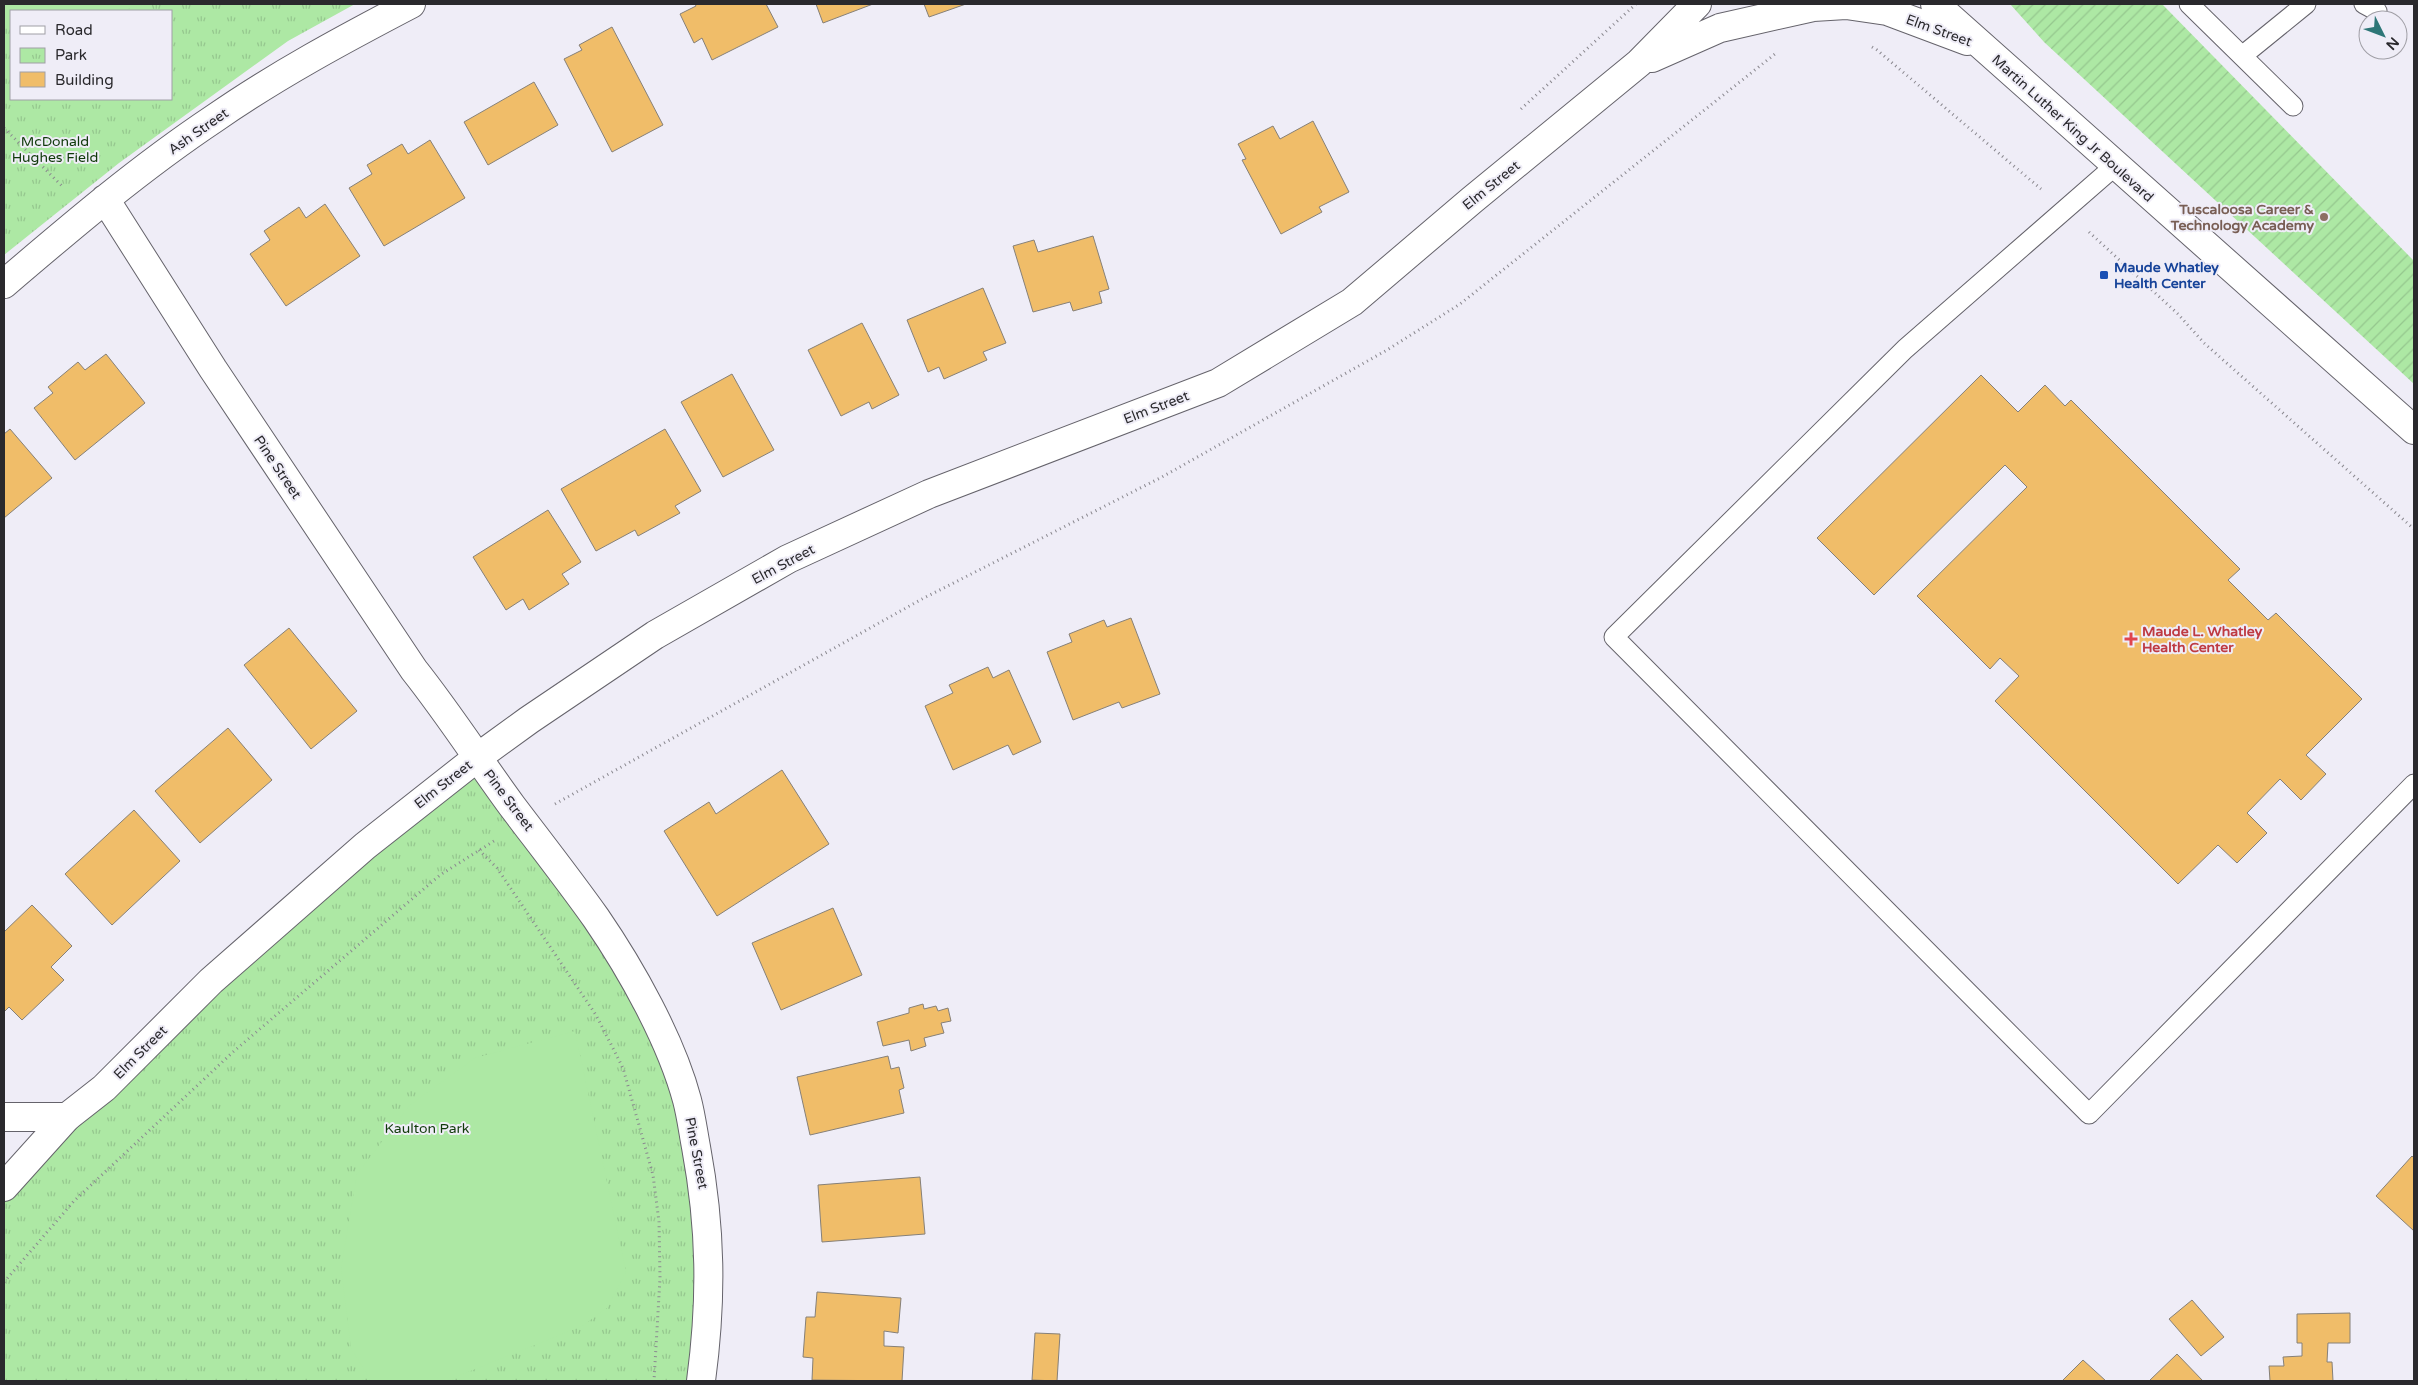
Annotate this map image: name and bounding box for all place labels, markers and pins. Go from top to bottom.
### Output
place label: Tuscaloosa Career & Technology Academy [2170,201,2314,234]
marker: Tuscaloosa Career & Technology Academy [2318,211,2330,223]
place label: Maude Whatley Health Center [2114,259,2219,292]
marker: Maude Whatley Health Center [2098,269,2110,281]
place label: Maude L. Whatley Health Center [2142,623,2263,656]
marker: Maude L. Whatley Health Center [2124,632,2138,646]

